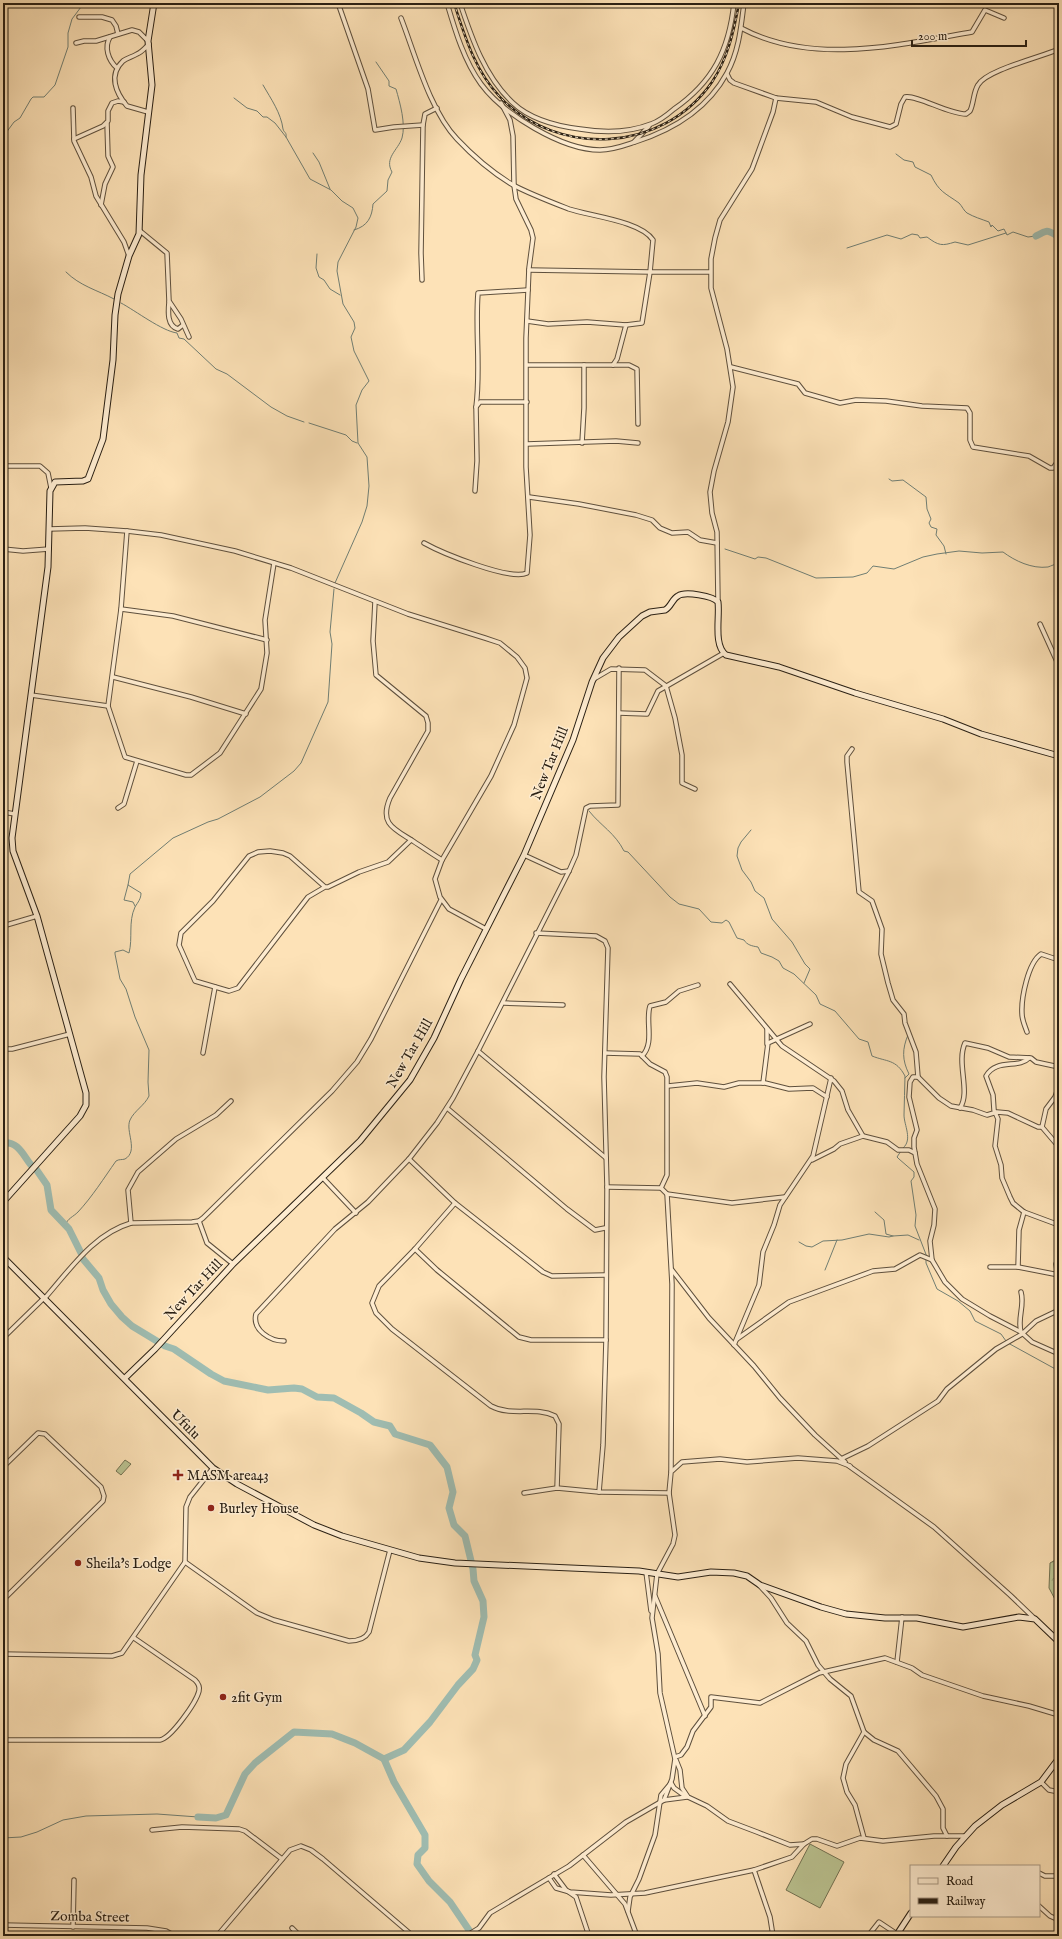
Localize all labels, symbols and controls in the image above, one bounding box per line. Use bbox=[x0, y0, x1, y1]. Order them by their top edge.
scale bar bbox=[912, 22, 1026, 48]
text: 200 m bbox=[918, 29, 947, 44]
street label: New Tar Hill bbox=[527, 724, 573, 803]
street label: New Tar Hill bbox=[383, 1015, 437, 1091]
street label: New Tar Hill bbox=[161, 1255, 227, 1324]
street label: Ufulu bbox=[167, 1406, 204, 1443]
place label: MASM area43 bbox=[187, 1467, 269, 1485]
marker: MASM area43 bbox=[172, 1469, 184, 1481]
place label: Burley House bbox=[219, 1500, 299, 1518]
marker: Burley House bbox=[206, 1503, 216, 1513]
place label: Sheila's Lodge bbox=[86, 1555, 172, 1573]
marker: Sheila's Lodge bbox=[73, 1558, 83, 1568]
place label: 2fit Gym bbox=[231, 1689, 283, 1707]
marker: 2fit Gym bbox=[218, 1692, 228, 1702]
legend bbox=[910, 1865, 1040, 1917]
text: Road bbox=[946, 1874, 974, 1889]
text: Railway bbox=[946, 1894, 985, 1909]
street label: Zomba Street bbox=[50, 1907, 130, 1927]

